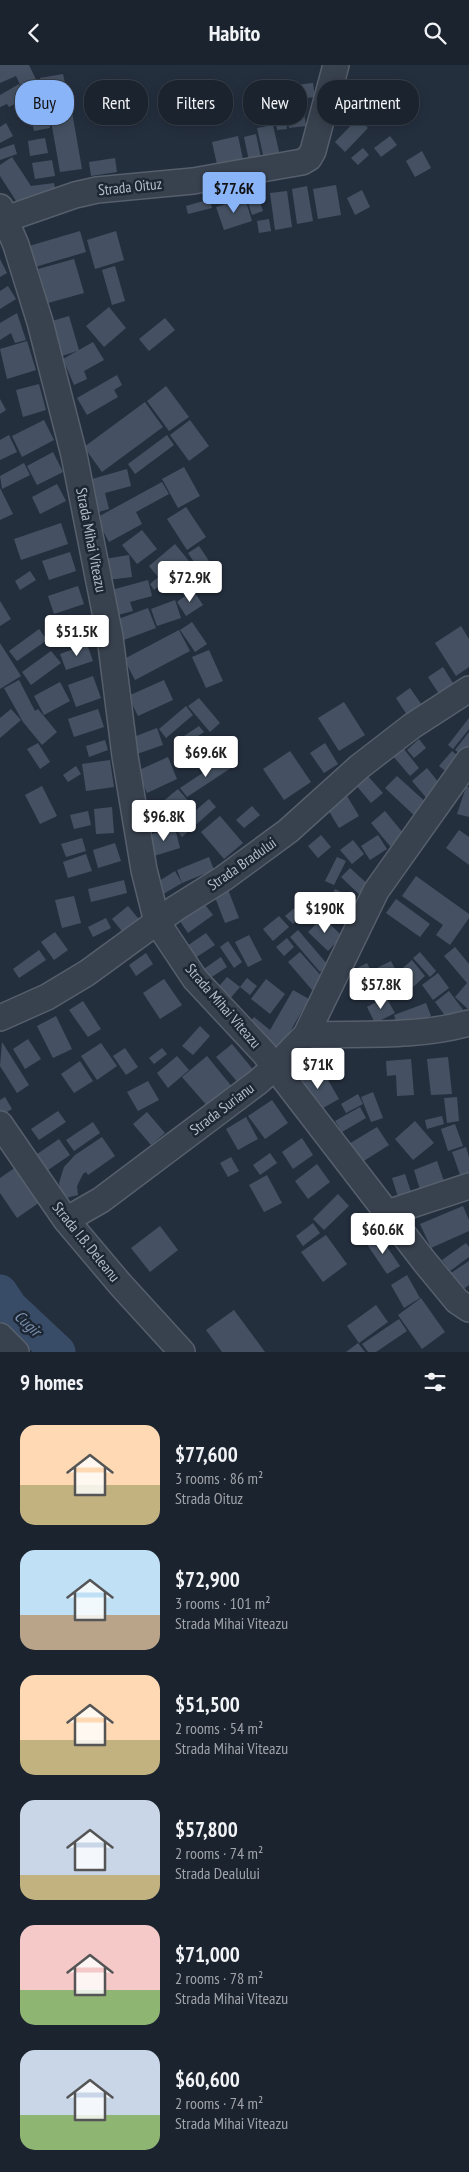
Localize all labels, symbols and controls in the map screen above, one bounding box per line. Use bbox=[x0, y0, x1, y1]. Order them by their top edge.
icon: back bbox=[20, 19, 48, 47]
text: Habito bbox=[209, 19, 260, 47]
icon: search bbox=[421, 19, 449, 47]
chip: Buy bbox=[15, 80, 74, 125]
chip: Rent bbox=[84, 80, 148, 125]
chip: Filters bbox=[158, 80, 233, 125]
chip: New bbox=[243, 80, 307, 125]
chip: Apartment bbox=[317, 80, 419, 125]
pin: $77.6K bbox=[193, 171, 275, 214]
street label: Strada Oituz bbox=[97, 174, 163, 199]
text: $77.6K bbox=[214, 178, 254, 198]
street label: Strada Mihai Viteazu bbox=[72, 486, 111, 594]
pin: $72.9K bbox=[149, 561, 231, 603]
text: $72.9K bbox=[169, 567, 211, 587]
pin: $51.5K bbox=[36, 615, 118, 657]
text: $51.5K bbox=[56, 621, 98, 641]
pin: $69.6K bbox=[165, 735, 247, 778]
text: $69.6K bbox=[185, 742, 227, 762]
pin: $96.8K bbox=[123, 799, 205, 842]
text: $96.8K bbox=[143, 806, 185, 826]
street label: Strada Bradului bbox=[204, 833, 280, 894]
pin: $190K bbox=[290, 891, 360, 934]
text: $190K bbox=[306, 898, 344, 918]
street label: Strada Mihai Viteazu bbox=[181, 959, 265, 1052]
pin: $57.8K bbox=[340, 967, 422, 1010]
text: $57.8K bbox=[361, 974, 401, 994]
pin: $71K bbox=[288, 1047, 348, 1090]
text: $71K bbox=[302, 1054, 334, 1074]
street label: Strada Surianu bbox=[186, 1078, 258, 1139]
street label: Strada I.B. Deleanu bbox=[48, 1198, 124, 1285]
pin: $60.6K bbox=[342, 1213, 424, 1255]
text: $60.6K bbox=[362, 1219, 404, 1239]
water label: Cugir bbox=[11, 1306, 47, 1342]
icon: filters bbox=[421, 1368, 449, 1396]
text: 9 homes bbox=[20, 1369, 83, 1396]
text: $77,600 bbox=[175, 1441, 238, 1468]
icon: home bbox=[60, 1445, 120, 1505]
text: 3 rooms · 86 m² bbox=[175, 1468, 263, 1488]
text: Strada Oituz bbox=[175, 1488, 243, 1508]
text: $72,900 bbox=[175, 1566, 240, 1593]
icon: home bbox=[60, 1570, 120, 1630]
text: 3 rooms · 101 m² bbox=[175, 1593, 271, 1613]
text: Strada Mihai Viteazu bbox=[175, 1613, 288, 1633]
text: $51,500 bbox=[175, 1691, 240, 1718]
icon: home bbox=[60, 1695, 120, 1755]
text: 2 rooms · 54 m² bbox=[175, 1718, 263, 1738]
text: Strada Mihai Viteazu bbox=[175, 1738, 288, 1758]
text: $57,800 bbox=[175, 1816, 238, 1843]
icon: home bbox=[60, 1820, 120, 1880]
text: 2 rooms · 74 m² bbox=[175, 1843, 263, 1863]
text: Strada Dealului bbox=[175, 1863, 260, 1883]
text: $71,000 bbox=[175, 1941, 240, 1968]
icon: home bbox=[60, 1945, 120, 2005]
text: 2 rooms · 78 m² bbox=[175, 1968, 263, 1988]
text: Strada Mihai Viteazu bbox=[175, 1988, 288, 2008]
text: $60,600 bbox=[175, 2066, 240, 2093]
icon: home bbox=[60, 2070, 120, 2130]
text: 2 rooms · 74 m² bbox=[175, 2093, 263, 2113]
text: Strada Mihai Viteazu bbox=[175, 2113, 288, 2133]

